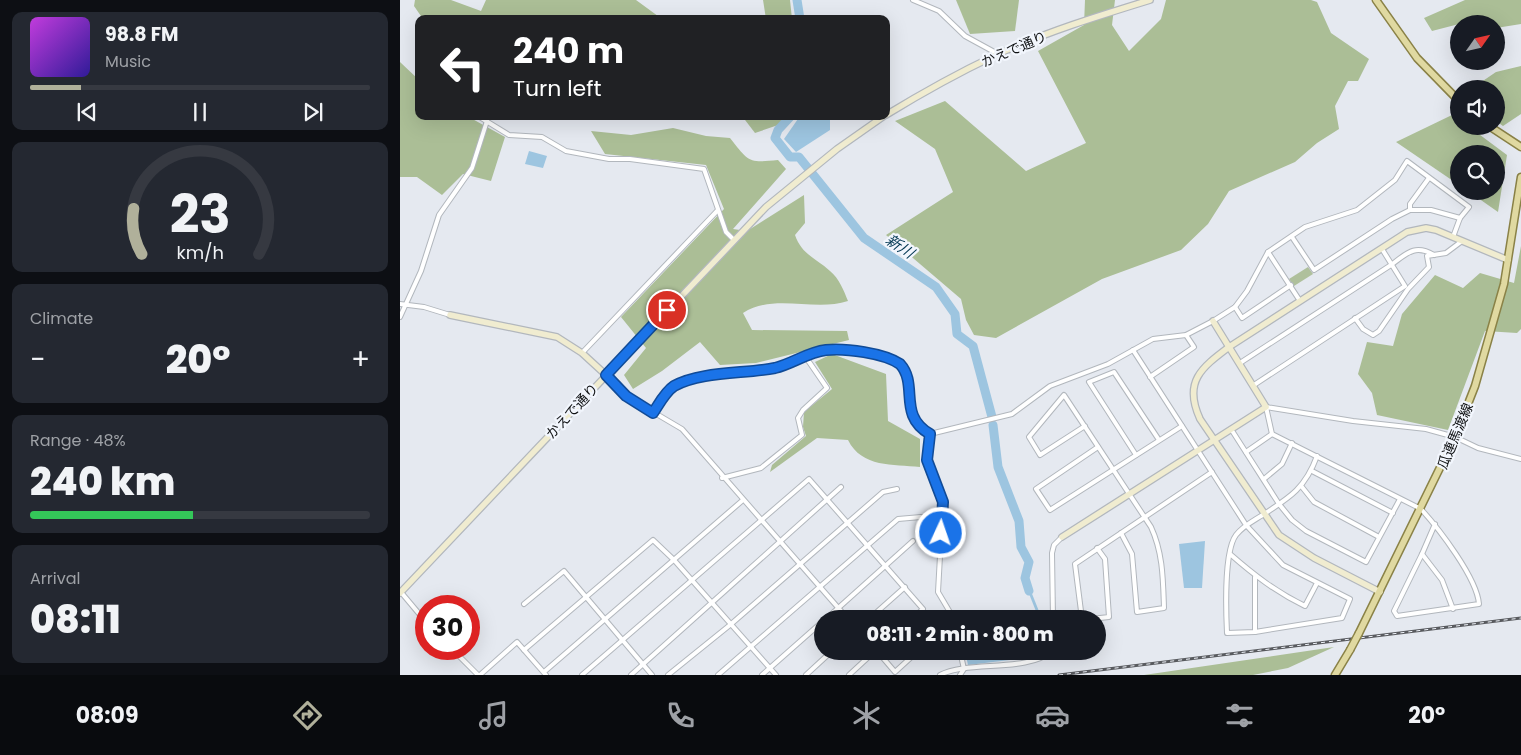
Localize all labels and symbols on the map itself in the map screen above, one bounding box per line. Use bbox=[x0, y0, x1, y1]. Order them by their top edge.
north arrow bbox=[1450, 15, 1505, 70]
street label: かえで通り bbox=[978, 26, 1050, 72]
water label: 新川 bbox=[882, 229, 920, 264]
pin bbox=[646, 289, 688, 331]
street label: かえで通り bbox=[541, 379, 603, 443]
street label: 瓜連馬渡線 bbox=[1432, 400, 1478, 472]
position arrow bbox=[914, 506, 966, 558]
speed limit sign: 30 bbox=[415, 595, 480, 660]

